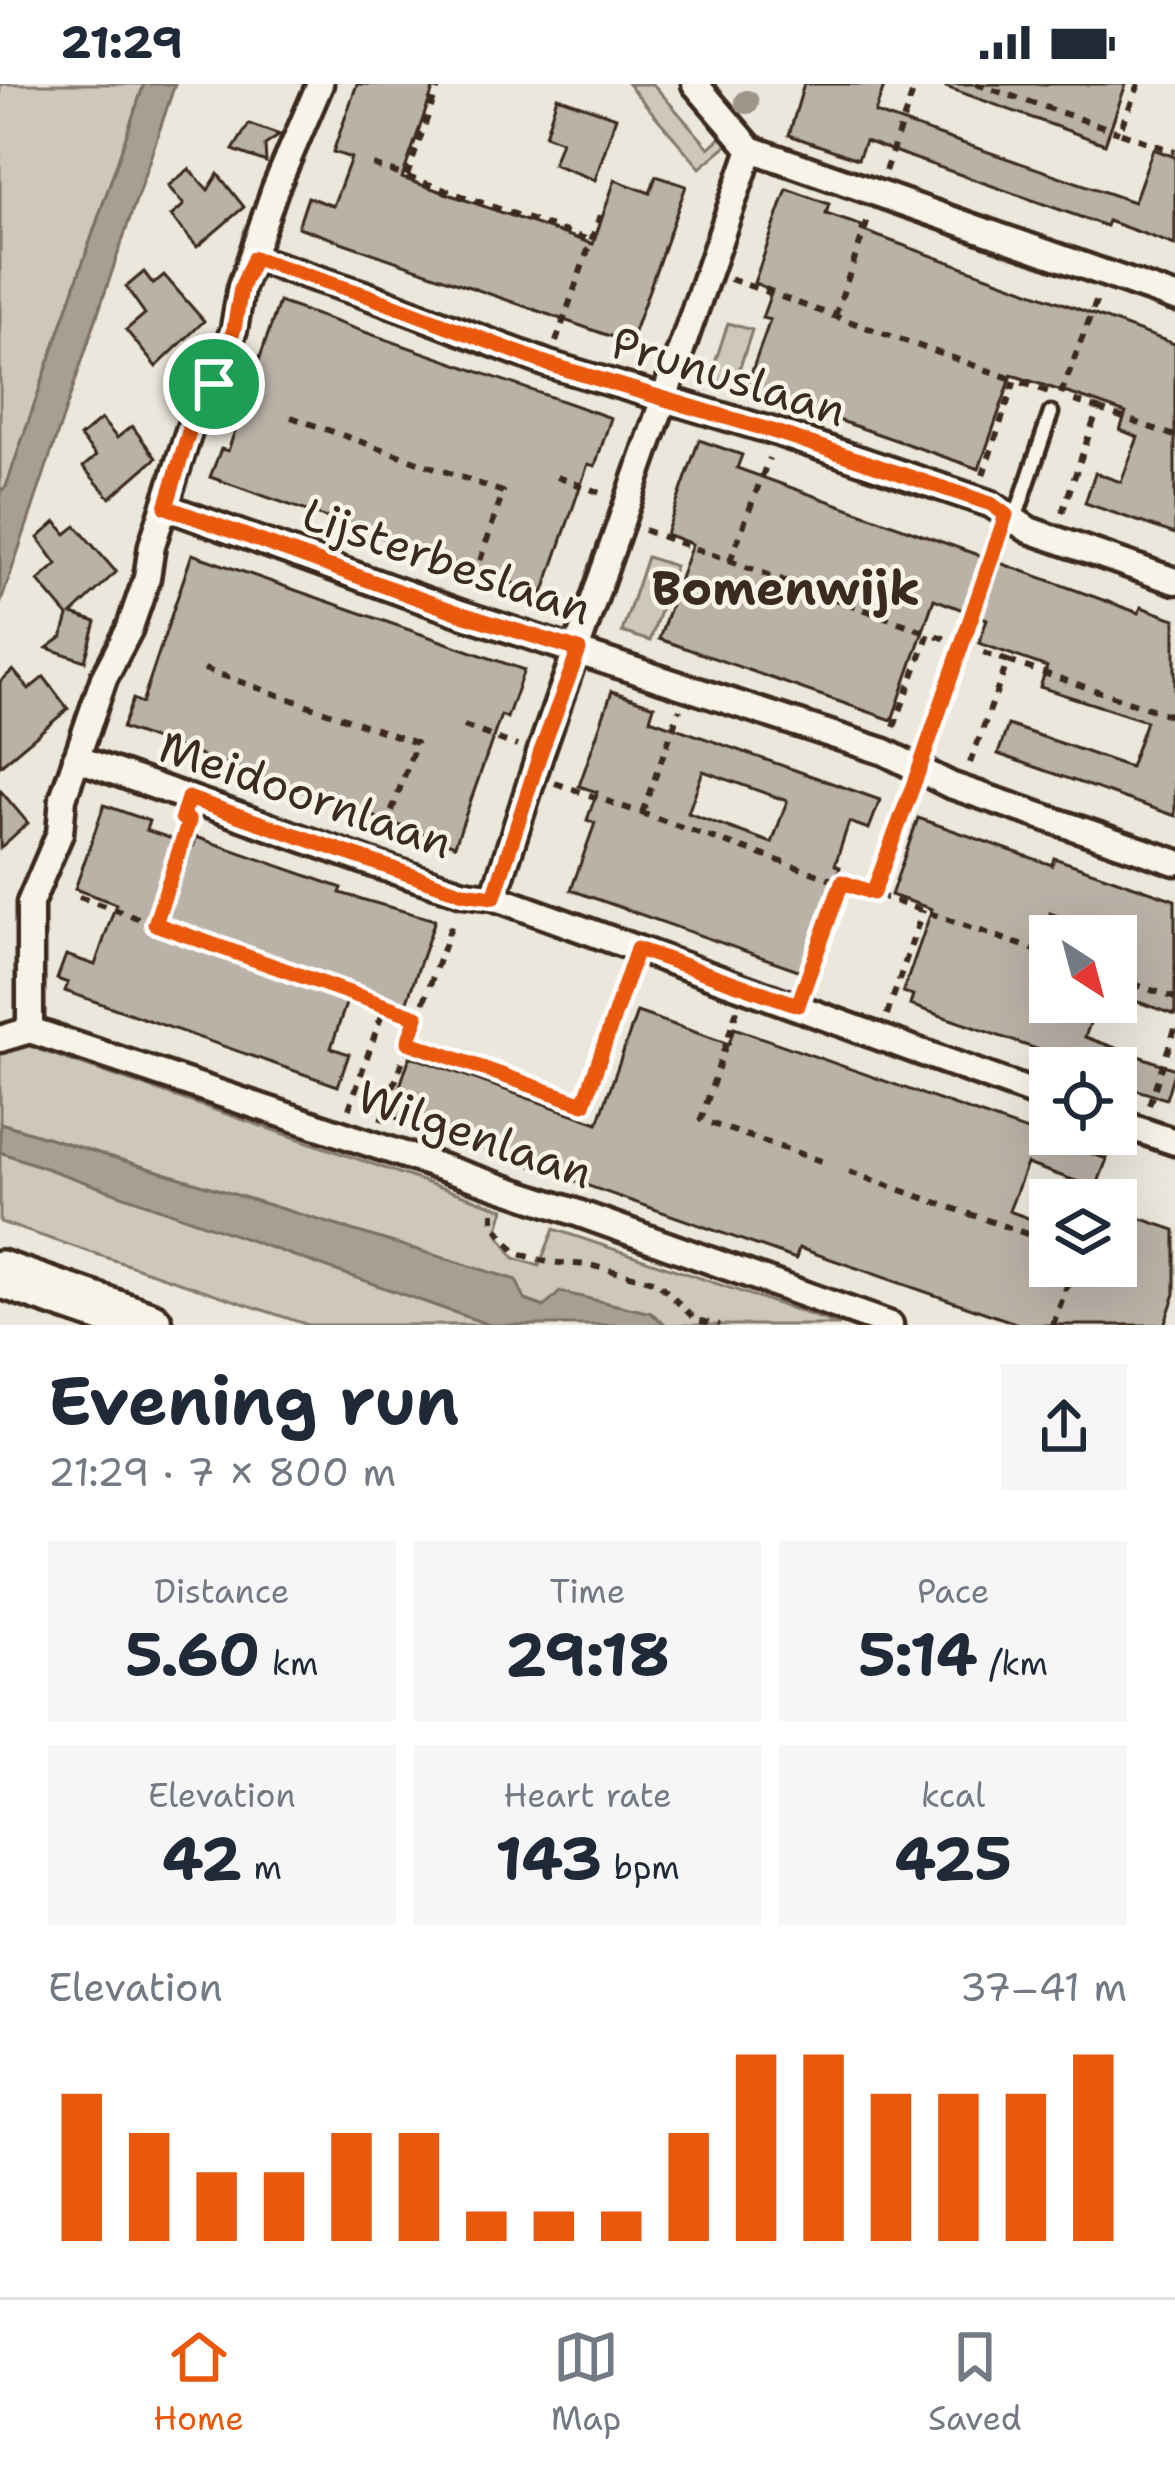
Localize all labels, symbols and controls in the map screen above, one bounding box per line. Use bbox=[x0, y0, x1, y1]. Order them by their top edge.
text: 21:29 bbox=[60, 12, 183, 72]
street label: Prunuslaan bbox=[604, 312, 854, 440]
pin bbox=[163, 333, 265, 435]
icon: arrive bbox=[181, 351, 247, 417]
street label: Lijsterbeslaan bbox=[295, 484, 599, 638]
district label: Bomenwijk bbox=[652, 556, 920, 620]
street label: Meidoornlaan bbox=[152, 716, 460, 872]
north arrow bbox=[1029, 915, 1137, 1023]
map controls bbox=[1029, 915, 1137, 1287]
button: locate bbox=[1029, 1047, 1137, 1155]
street label: Wilgenlaan bbox=[349, 1066, 601, 1202]
button: layers bbox=[1029, 1179, 1137, 1287]
text: Evening run bbox=[48, 1357, 459, 1445]
button: share bbox=[1001, 1364, 1127, 1490]
text: 21:29 · 7 × 800 m bbox=[48, 1446, 396, 1498]
text: Distance bbox=[154, 1569, 289, 1614]
text: Time bbox=[550, 1569, 625, 1614]
text: Pace bbox=[917, 1569, 989, 1614]
text: 5.60 bbox=[125, 1614, 260, 1694]
text: 29:18 bbox=[505, 1614, 670, 1694]
text: 5:14 bbox=[858, 1614, 978, 1694]
text: km bbox=[260, 1641, 318, 1686]
text: /km bbox=[978, 1641, 1048, 1686]
text: Elevation bbox=[148, 1773, 296, 1818]
text: Heart rate bbox=[503, 1773, 672, 1818]
text: kcal bbox=[921, 1773, 985, 1818]
text: 42 bbox=[162, 1818, 242, 1898]
text: 143 bbox=[495, 1818, 602, 1898]
text: 425 bbox=[894, 1818, 1012, 1898]
text: m bbox=[242, 1845, 282, 1890]
text: bpm bbox=[602, 1845, 680, 1890]
text: Elevation bbox=[48, 1961, 223, 2013]
text: 37–41 m bbox=[960, 1961, 1127, 2013]
tab: Home bbox=[153, 2324, 244, 2441]
tab: Map bbox=[551, 2324, 621, 2441]
tab: Saved bbox=[928, 2324, 1022, 2441]

